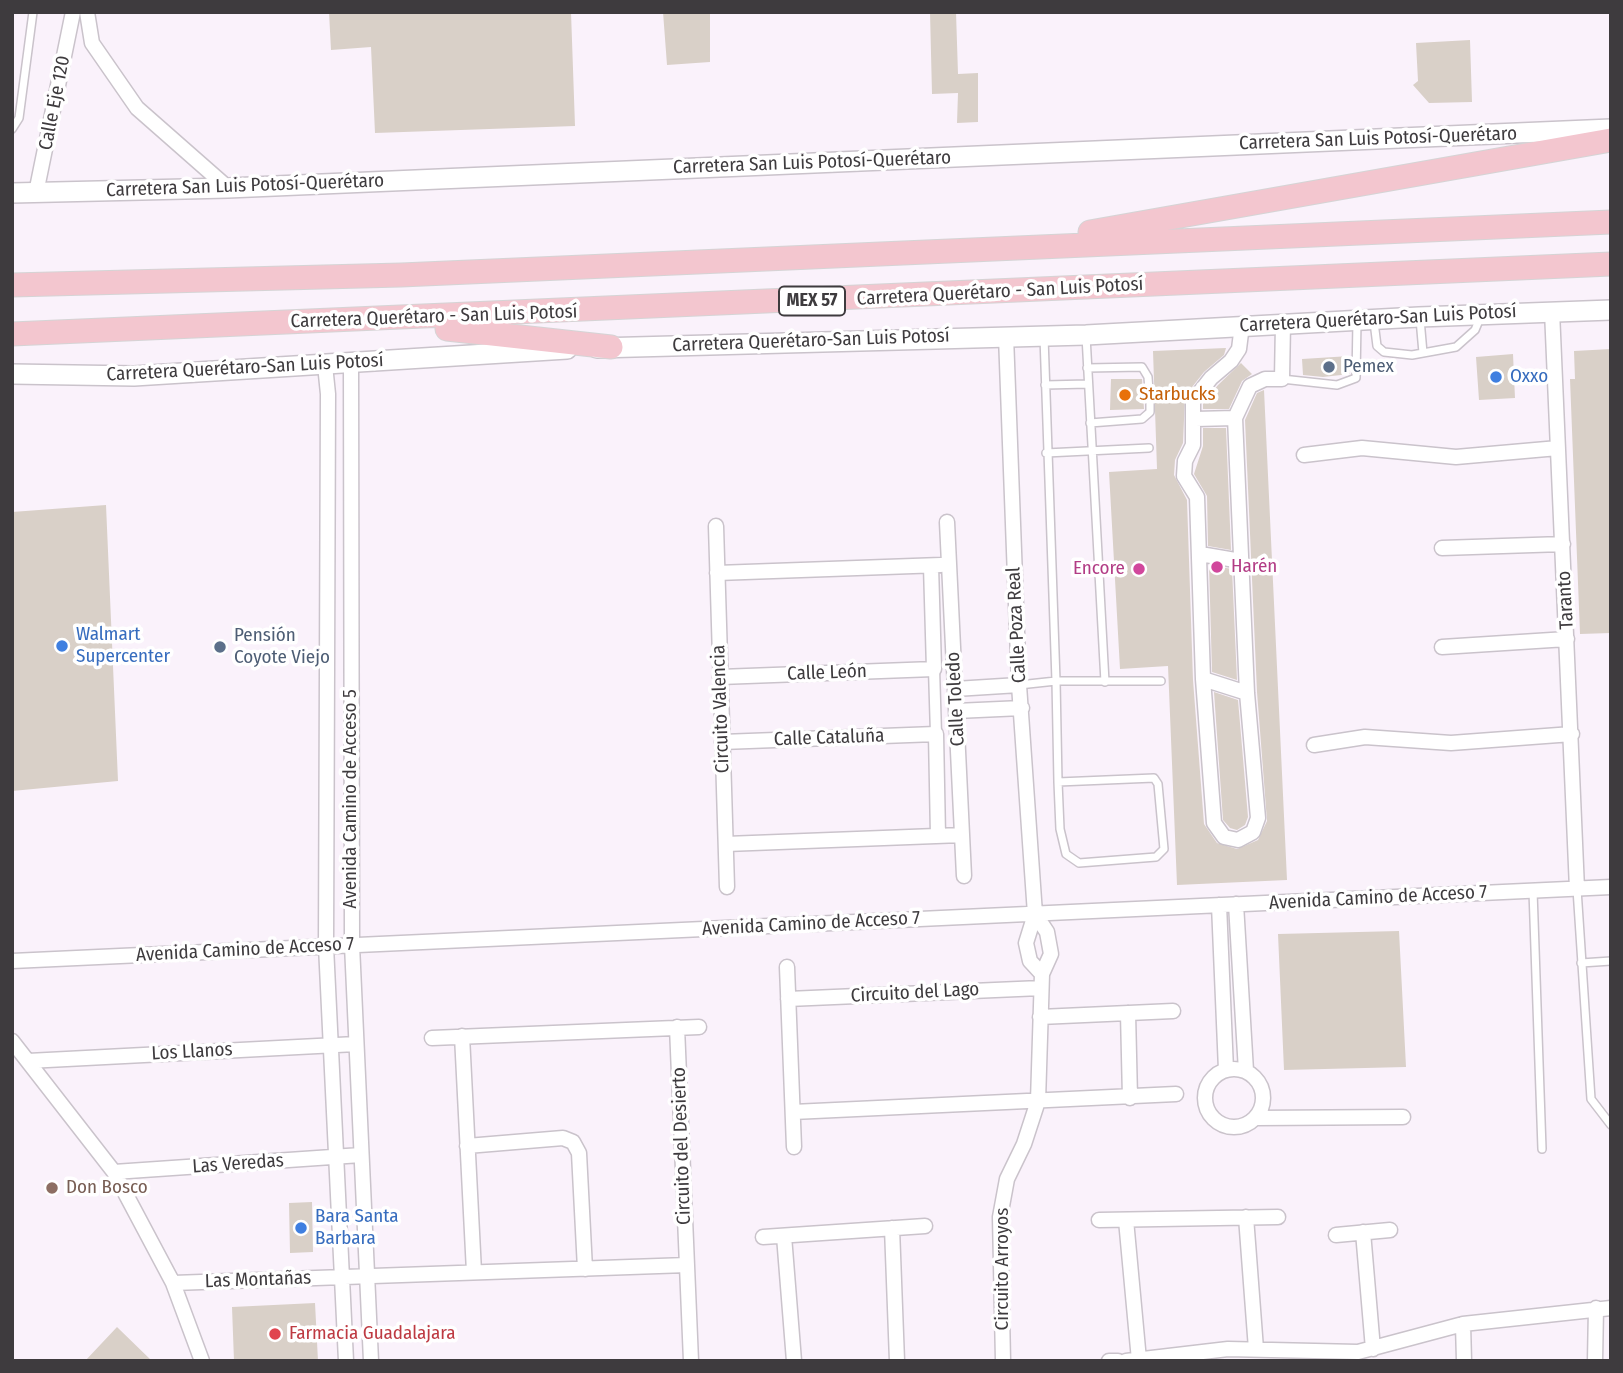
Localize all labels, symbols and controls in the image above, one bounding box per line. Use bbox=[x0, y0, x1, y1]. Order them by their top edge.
street label: Calle Eje 120 bbox=[35, 54, 75, 152]
street label: Carretera San Luis Potosí-Querétaro bbox=[1239, 123, 1517, 155]
street label: Carretera San Luis Potosí-Querétaro bbox=[673, 147, 951, 179]
street label: Carretera San Luis Potosí-Querétaro bbox=[106, 170, 384, 202]
street label: Carretera Querétaro - San Luis Potosí bbox=[856, 273, 1144, 311]
road number: MEX 57 bbox=[779, 286, 845, 316]
street label: Carretera Querétaro-San Luis Potosí bbox=[1239, 300, 1517, 338]
street label: Carretera Querétaro - San Luis Potosí bbox=[290, 301, 578, 333]
street label: Carretera Querétaro-San Luis Potosí bbox=[672, 325, 950, 357]
street label: Carretera Querétaro-San Luis Potosí bbox=[106, 349, 384, 387]
place label: Pemex bbox=[1343, 356, 1394, 378]
marker: Pemex bbox=[1321, 359, 1337, 375]
place label: Oxxo bbox=[1510, 366, 1548, 388]
marker: Oxxo bbox=[1488, 369, 1504, 385]
place label: Starbucks bbox=[1139, 384, 1215, 406]
marker: Starbucks bbox=[1117, 387, 1133, 403]
place label: Harén bbox=[1231, 556, 1277, 578]
place label: Encore bbox=[1073, 558, 1125, 580]
marker: Harén bbox=[1209, 559, 1225, 575]
marker: Encore bbox=[1131, 561, 1147, 577]
street label: Calle Poza Real bbox=[1003, 566, 1031, 684]
street label: Taranto bbox=[1553, 570, 1579, 630]
place label: Walmart Supercenter bbox=[76, 624, 170, 668]
place label: Pensión Coyote Viejo bbox=[234, 625, 330, 669]
marker: Walmart Supercenter bbox=[54, 638, 70, 654]
marker: Pensión Coyote Viejo bbox=[212, 639, 228, 655]
street label: Circuito Valencia bbox=[707, 645, 735, 773]
street label: Calle Toledo bbox=[942, 651, 970, 747]
street label: Calle León bbox=[787, 660, 867, 686]
street label: Avenida Camino de Acceso 5 bbox=[340, 689, 362, 909]
street label: Calle Cataluña bbox=[773, 725, 885, 751]
street label: Avenida Camino de Acceso 7 bbox=[1268, 881, 1488, 915]
street label: Avenida Camino de Acceso 7 bbox=[701, 907, 921, 941]
street label: Avenida Camino de Acceso 7 bbox=[135, 933, 355, 967]
street label: Circuito del Lago bbox=[850, 978, 980, 1008]
street label: Los Llanos bbox=[151, 1038, 233, 1066]
street label: Circuito del Desierto bbox=[668, 1067, 696, 1225]
street label: Las Veredas bbox=[192, 1149, 284, 1179]
place label: Don Bosco bbox=[66, 1177, 148, 1199]
marker: Don Bosco bbox=[44, 1180, 60, 1196]
place label: Bara Santa Barbara bbox=[315, 1206, 399, 1250]
street label: Circuito Arroyos bbox=[992, 1208, 1014, 1330]
marker: Bara Santa Barbara bbox=[293, 1220, 309, 1236]
street label: Las Montañas bbox=[205, 1267, 311, 1293]
place label: Farmacia Guadalajara bbox=[289, 1323, 456, 1345]
marker: Farmacia Guadalajara bbox=[267, 1326, 283, 1342]

